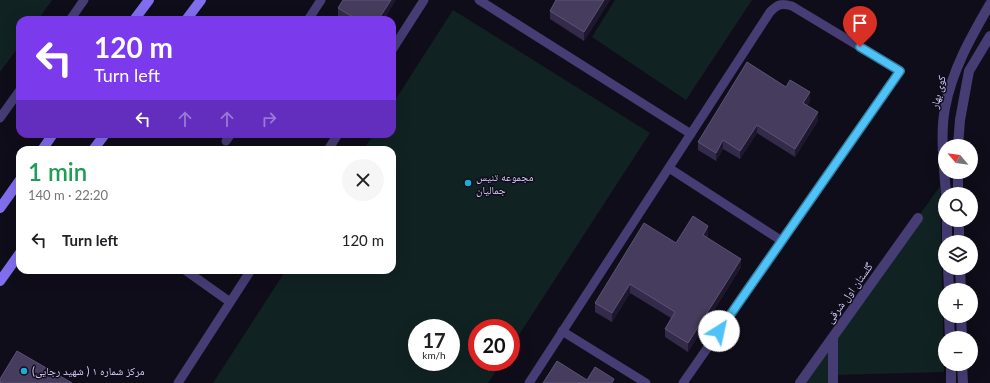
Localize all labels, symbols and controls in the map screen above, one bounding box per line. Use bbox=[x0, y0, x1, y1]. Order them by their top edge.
pin bbox=[843, 6, 877, 47]
icon: arrive bbox=[849, 12, 871, 34]
text: 120 m bbox=[94, 30, 173, 64]
icon: left bbox=[28, 32, 80, 84]
text: Turn left bbox=[94, 64, 160, 86]
street label: کوی بهار bbox=[927, 74, 949, 111]
icon: left bbox=[132, 108, 154, 130]
icon: ahead bbox=[174, 108, 196, 130]
icon: ahead bbox=[216, 108, 238, 130]
icon: right bbox=[258, 108, 280, 130]
north arrow bbox=[938, 139, 978, 179]
map controls bbox=[938, 139, 978, 371]
text: 1 min bbox=[28, 157, 87, 186]
button: close bbox=[342, 159, 384, 201]
place label: مجموعه تنیس جمالیان bbox=[476, 170, 534, 197]
marker: مجموعه تنیس جمالیان bbox=[463, 178, 473, 188]
text: 140 m · 22:20 bbox=[28, 187, 108, 203]
button: search bbox=[938, 187, 978, 227]
icon: left bbox=[28, 229, 50, 251]
text: Turn left bbox=[62, 231, 118, 249]
text: 120 m bbox=[342, 231, 384, 249]
button: layers bbox=[938, 235, 978, 275]
street label: گلستان اول شرقی bbox=[822, 260, 876, 326]
button: + bbox=[938, 283, 978, 323]
position arrow bbox=[698, 310, 740, 352]
speed limit sign: 20 bbox=[468, 319, 520, 371]
text: 17 bbox=[422, 328, 446, 352]
button: − bbox=[938, 331, 978, 371]
text: km/h bbox=[422, 349, 446, 361]
place label: مرکز شماره ۱ ( شهید رجایی) bbox=[32, 364, 145, 378]
marker: مرکز شماره ۱ ( شهید رجایی) bbox=[19, 366, 29, 376]

